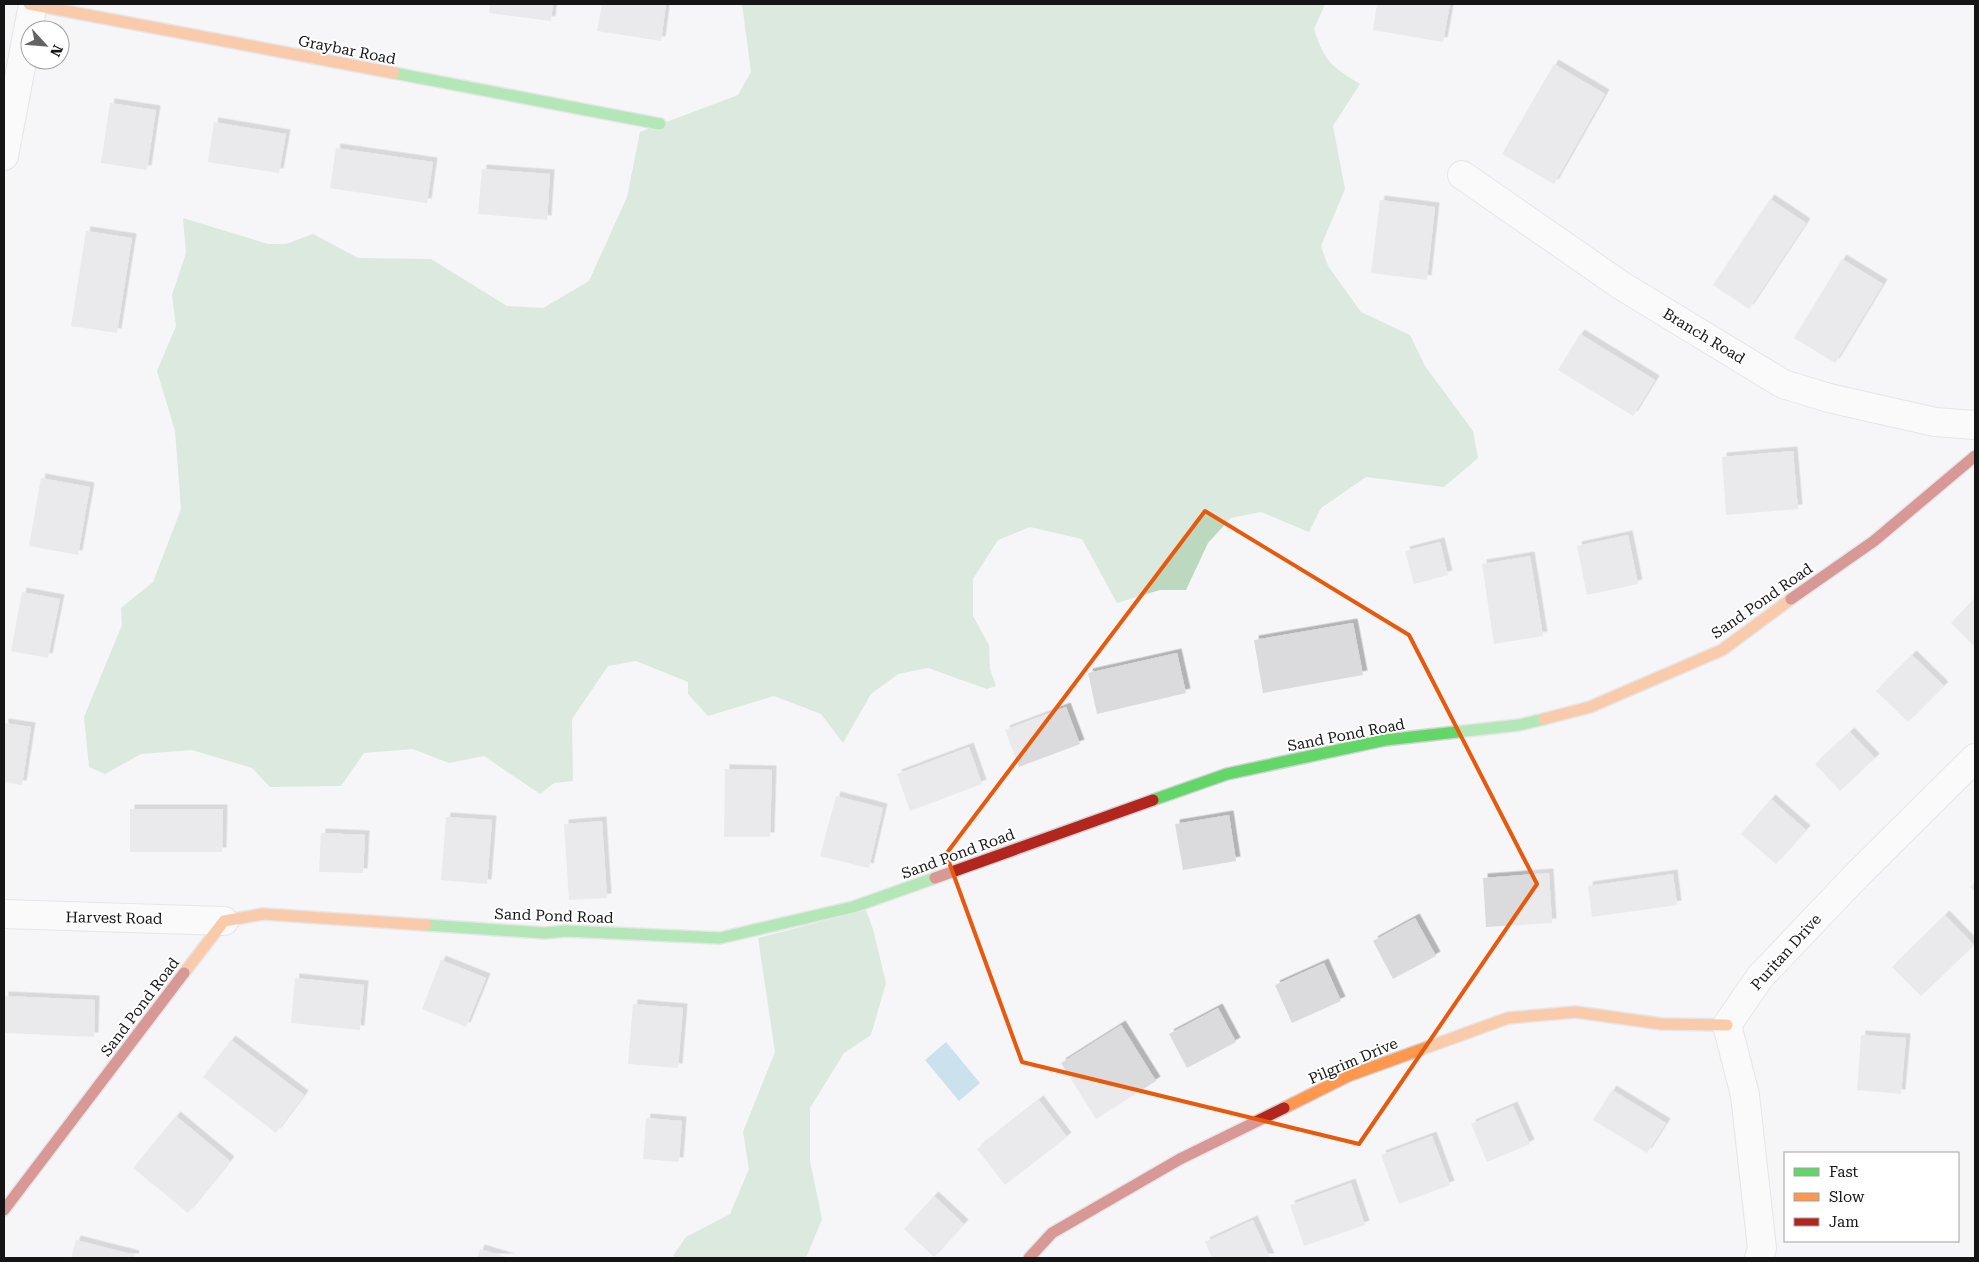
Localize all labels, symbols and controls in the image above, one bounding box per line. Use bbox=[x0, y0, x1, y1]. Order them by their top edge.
north arrow bbox=[20, 20, 70, 70]
street label: Graybar Road bbox=[297, 32, 398, 68]
text: N bbox=[47, 42, 66, 59]
street label: Branch Road bbox=[1660, 304, 1749, 368]
street label: Sand Pond Road bbox=[1708, 559, 1816, 643]
street label: Sand Pond Road bbox=[1286, 715, 1407, 755]
street label: Sand Pond Road bbox=[899, 825, 1017, 883]
street label: Sand Pond Road bbox=[494, 905, 614, 927]
street label: Harvest Road bbox=[65, 908, 163, 928]
street label: Puritan Drive bbox=[1747, 910, 1825, 994]
street label: Sand Pond Road bbox=[97, 954, 183, 1060]
street label: Pilgrim Drive bbox=[1306, 1034, 1400, 1088]
legend bbox=[1784, 1152, 1959, 1242]
text: Fast bbox=[1829, 1163, 1859, 1181]
text: Slow bbox=[1829, 1188, 1865, 1206]
text: Jam bbox=[1829, 1213, 1859, 1231]

